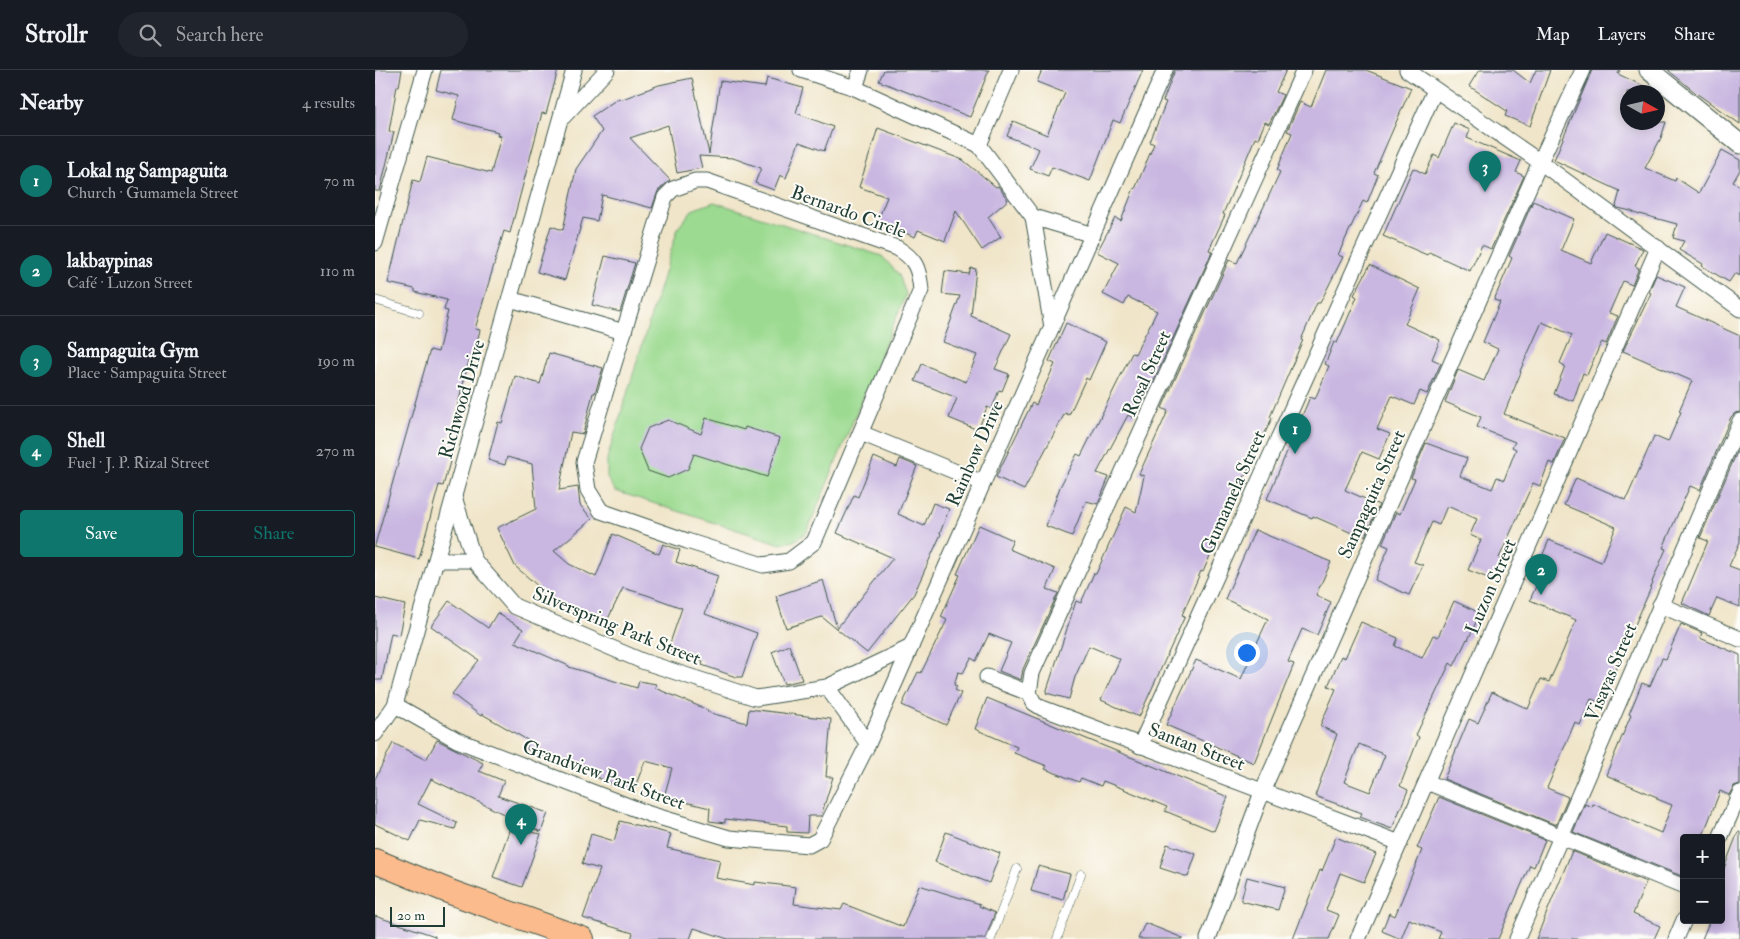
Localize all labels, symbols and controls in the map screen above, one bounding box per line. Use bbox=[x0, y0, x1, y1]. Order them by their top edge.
search box bbox=[118, 12, 468, 57]
text: Strollr bbox=[25, 19, 88, 50]
icon: search bbox=[136, 21, 164, 49]
text: Search here bbox=[176, 23, 264, 47]
text: Map bbox=[1536, 23, 1570, 46]
text: Layers bbox=[1598, 23, 1646, 46]
text: Share bbox=[1674, 23, 1715, 46]
north arrow bbox=[1620, 85, 1665, 130]
text: Nearby bbox=[20, 89, 83, 116]
text: 4 results bbox=[302, 93, 355, 113]
pin: 3 bbox=[1469, 151, 1501, 192]
text: Lokal ng Sampaguita bbox=[67, 159, 227, 183]
text: 1 bbox=[33, 171, 39, 191]
text: 70 m bbox=[324, 171, 355, 191]
street label: Bernardo Circle bbox=[788, 180, 910, 244]
text: Church · Gumamela Street bbox=[67, 183, 238, 203]
text: lakbaypinas bbox=[67, 249, 153, 273]
text: 2 bbox=[32, 261, 40, 281]
text: 110 m bbox=[320, 261, 355, 281]
text: Café · Luzon Street bbox=[67, 273, 192, 293]
street label: Rosal Street bbox=[1117, 327, 1176, 420]
street label: Richwood Drive bbox=[434, 337, 490, 462]
text: Sampaguita Gym bbox=[67, 339, 199, 363]
text: 3 bbox=[33, 351, 39, 371]
text: 190 m bbox=[317, 351, 355, 371]
text: Place · Sampaguita Street bbox=[67, 363, 227, 383]
street label: Rainbow Drive bbox=[941, 397, 1009, 510]
pin: 1 bbox=[1279, 413, 1311, 454]
street label: Sampaguita Street bbox=[1333, 426, 1412, 563]
street label: Gumamela Street bbox=[1195, 427, 1271, 558]
text: Shell bbox=[67, 429, 105, 453]
text: 4 bbox=[32, 441, 40, 461]
text: 270 m bbox=[316, 441, 355, 461]
text: Fuel · J. P. Rizal Street bbox=[67, 453, 209, 473]
button: Save bbox=[20, 510, 183, 557]
button: Share bbox=[193, 510, 355, 557]
street label: Luzon Street bbox=[1460, 535, 1522, 638]
pin: 2 bbox=[1525, 554, 1557, 595]
street label: Silverspring Park Street bbox=[529, 581, 704, 672]
street label: Visayas Street bbox=[1579, 619, 1642, 725]
your location bbox=[1234, 640, 1260, 666]
street label: Santan Street bbox=[1145, 718, 1248, 776]
street label: Grandview Park Street bbox=[519, 734, 688, 815]
pin: 4 bbox=[505, 804, 537, 845]
map controls bbox=[1680, 834, 1725, 924]
button: + bbox=[1680, 834, 1725, 879]
button: − bbox=[1680, 879, 1725, 924]
scale bar bbox=[390, 904, 445, 927]
text: 20 m bbox=[397, 907, 425, 924]

